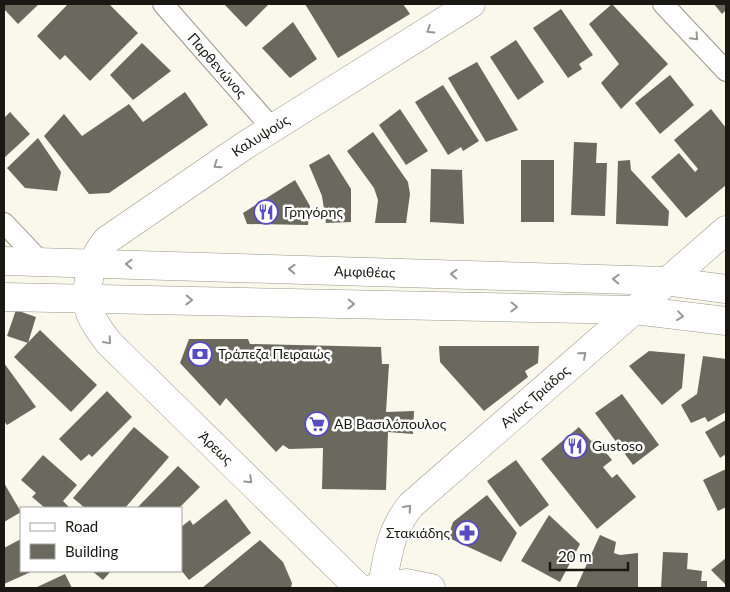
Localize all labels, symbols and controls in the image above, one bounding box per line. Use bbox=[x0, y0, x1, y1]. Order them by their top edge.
one-way arrow bbox=[426, 23, 435, 33]
street label: Παρθενώνος bbox=[185, 29, 251, 102]
one-way arrow bbox=[689, 32, 698, 41]
street label: Καλυψούς bbox=[228, 111, 293, 160]
one-way arrow bbox=[213, 159, 223, 168]
restaurant icon: Γρηγόρης bbox=[253, 199, 279, 225]
place label: Γρηγόρης bbox=[284, 203, 343, 220]
one-way arrow bbox=[125, 259, 133, 270]
street label: Αμφιθέας bbox=[334, 262, 396, 281]
one-way arrow bbox=[287, 264, 295, 274]
one-way arrow bbox=[450, 269, 458, 279]
one-way arrow bbox=[612, 274, 620, 284]
one-way arrow bbox=[185, 295, 193, 306]
one-way arrow bbox=[348, 299, 355, 309]
one-way arrow bbox=[510, 302, 518, 312]
one-way arrow bbox=[677, 310, 685, 321]
one-way arrow bbox=[103, 335, 112, 344]
bank icon: Τράπεζα Πειραιώς bbox=[187, 341, 213, 367]
place label: Τράπεζα Πειραιώς bbox=[218, 345, 331, 362]
one-way arrow bbox=[577, 352, 586, 361]
street label: Αγίας Τριάδος bbox=[497, 361, 573, 431]
supermarket icon: ΑΒ Βασιλόπουλος bbox=[304, 411, 330, 437]
place label: ΑΒ Βασιλόπουλος bbox=[334, 415, 447, 432]
street label: Άρεως bbox=[196, 427, 237, 468]
restaurant icon: Gustoso bbox=[562, 433, 588, 459]
place label: Gustoso bbox=[592, 437, 643, 454]
one-way arrow bbox=[243, 474, 252, 483]
one-way arrow bbox=[403, 505, 412, 514]
legend bbox=[20, 507, 182, 572]
text: Road bbox=[65, 517, 98, 535]
pharmacy icon: Στακιάδης bbox=[454, 520, 480, 546]
place label: Στακιάδης bbox=[386, 524, 450, 541]
scale bar bbox=[550, 540, 628, 572]
text: Building bbox=[65, 542, 118, 560]
text: 20 m bbox=[558, 547, 592, 565]

